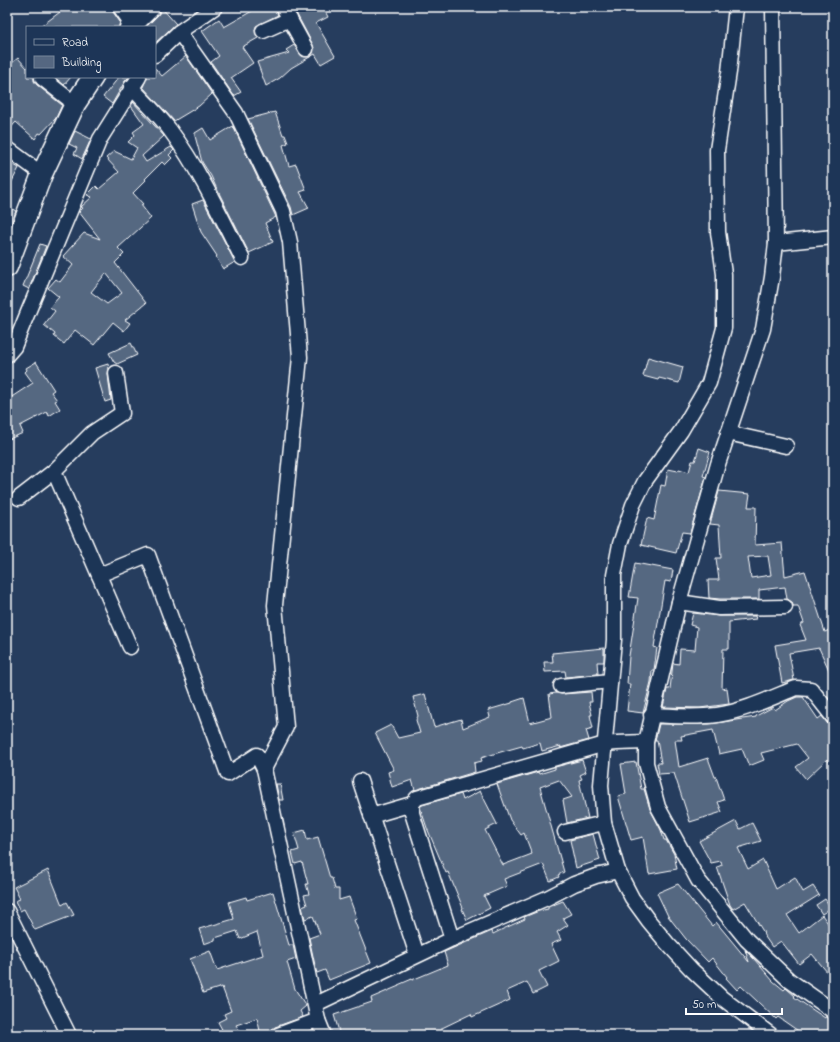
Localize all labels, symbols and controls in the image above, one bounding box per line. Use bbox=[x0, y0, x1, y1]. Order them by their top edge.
legend bbox=[26, 26, 156, 78]
text: Road bbox=[62, 34, 88, 52]
text: Building bbox=[61, 54, 101, 73]
scale bar bbox=[686, 990, 782, 1016]
text: 50 m bbox=[692, 996, 716, 1014]

